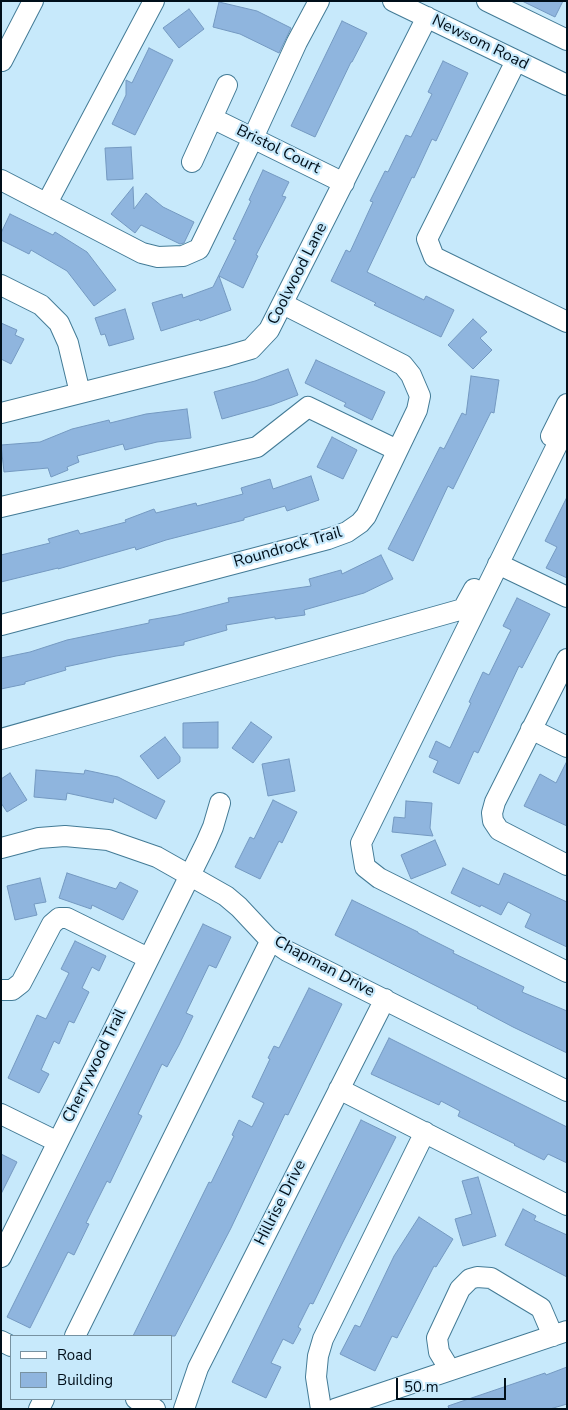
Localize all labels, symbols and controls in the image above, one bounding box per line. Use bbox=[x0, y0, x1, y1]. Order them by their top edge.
street label: Newsom Road bbox=[429, 11, 531, 75]
street label: Bristol Court bbox=[233, 121, 323, 179]
street label: Coolwood Lane bbox=[264, 220, 332, 328]
street label: Roundrock Trail bbox=[232, 523, 344, 573]
street label: Chapman Drive bbox=[270, 932, 378, 1002]
street label: Cherrywood Trail bbox=[59, 1006, 131, 1126]
street label: Hillrise Drive bbox=[251, 1157, 311, 1249]
legend bbox=[10, 1335, 172, 1400]
text: Road bbox=[57, 1345, 92, 1365]
scale bar bbox=[398, 1368, 508, 1400]
text: Building bbox=[57, 1370, 113, 1390]
text: 50 m bbox=[404, 1377, 439, 1397]

